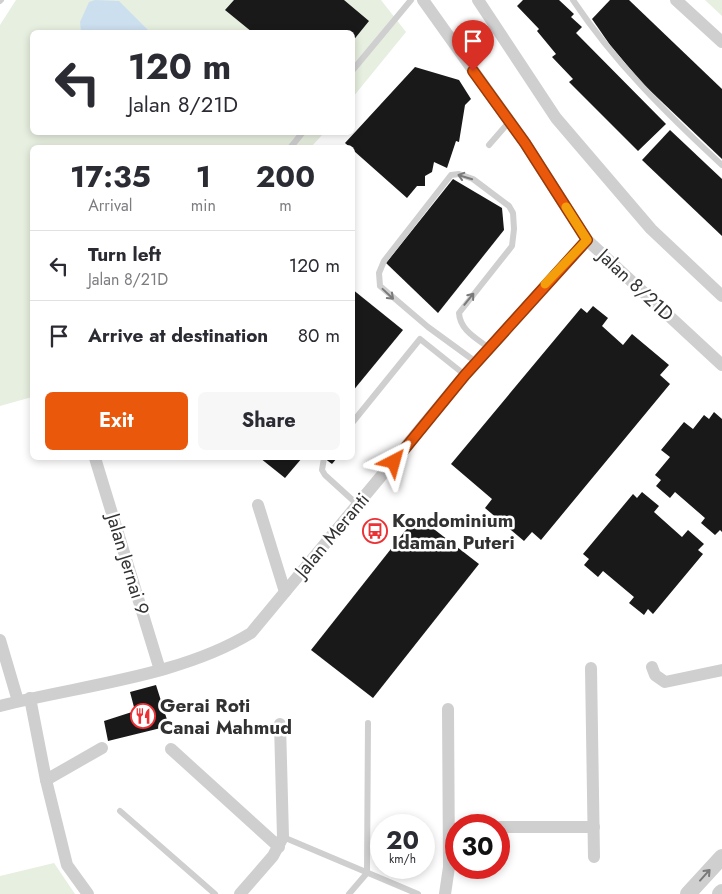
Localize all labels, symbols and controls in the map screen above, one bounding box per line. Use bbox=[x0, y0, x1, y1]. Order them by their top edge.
pin bbox=[452, 20, 494, 71]
icon: arrive bbox=[459, 27, 487, 55]
text: 120 m bbox=[128, 42, 231, 92]
icon: left bbox=[45, 50, 110, 115]
text: Jalan 8/21D bbox=[128, 88, 238, 120]
text: 17:35 bbox=[70, 155, 151, 198]
text: 1 bbox=[196, 155, 211, 198]
text: 200 bbox=[256, 155, 315, 198]
one-way arrow bbox=[458, 171, 474, 181]
text: Arrival bbox=[88, 194, 132, 217]
text: min bbox=[191, 194, 216, 217]
text: m bbox=[279, 194, 292, 217]
text: Turn left bbox=[88, 241, 161, 268]
street label: Jalan 8/21D bbox=[590, 241, 680, 327]
icon: left bbox=[45, 252, 73, 280]
text: 120 m bbox=[289, 252, 340, 279]
text: Jalan 8/21D bbox=[88, 268, 168, 291]
one-way arrow bbox=[382, 288, 395, 300]
one-way arrow bbox=[463, 293, 474, 306]
icon: arrive bbox=[45, 322, 73, 350]
text: Arrive at destination bbox=[88, 322, 268, 349]
text: 80 m bbox=[298, 322, 340, 349]
button: Exit bbox=[45, 392, 188, 450]
button: Share bbox=[198, 392, 340, 450]
position arrow bbox=[367, 435, 419, 487]
street label: Jalan Meranti bbox=[287, 487, 376, 586]
street label: Jalan Jernai 9 bbox=[99, 507, 156, 618]
place label: Kondominium Idaman Puteri bbox=[392, 507, 515, 556]
bus stop icon: Kondominium Idaman Puteri bbox=[362, 518, 388, 544]
place label: Gerai Roti Canai Mahmud bbox=[160, 692, 292, 741]
restaurant icon: Gerai Roti Canai Mahmud bbox=[130, 703, 156, 729]
speed limit sign: 30 bbox=[445, 814, 510, 879]
text: 20 bbox=[386, 822, 419, 858]
text: km/h bbox=[389, 850, 416, 868]
one-way arrow bbox=[699, 869, 711, 882]

